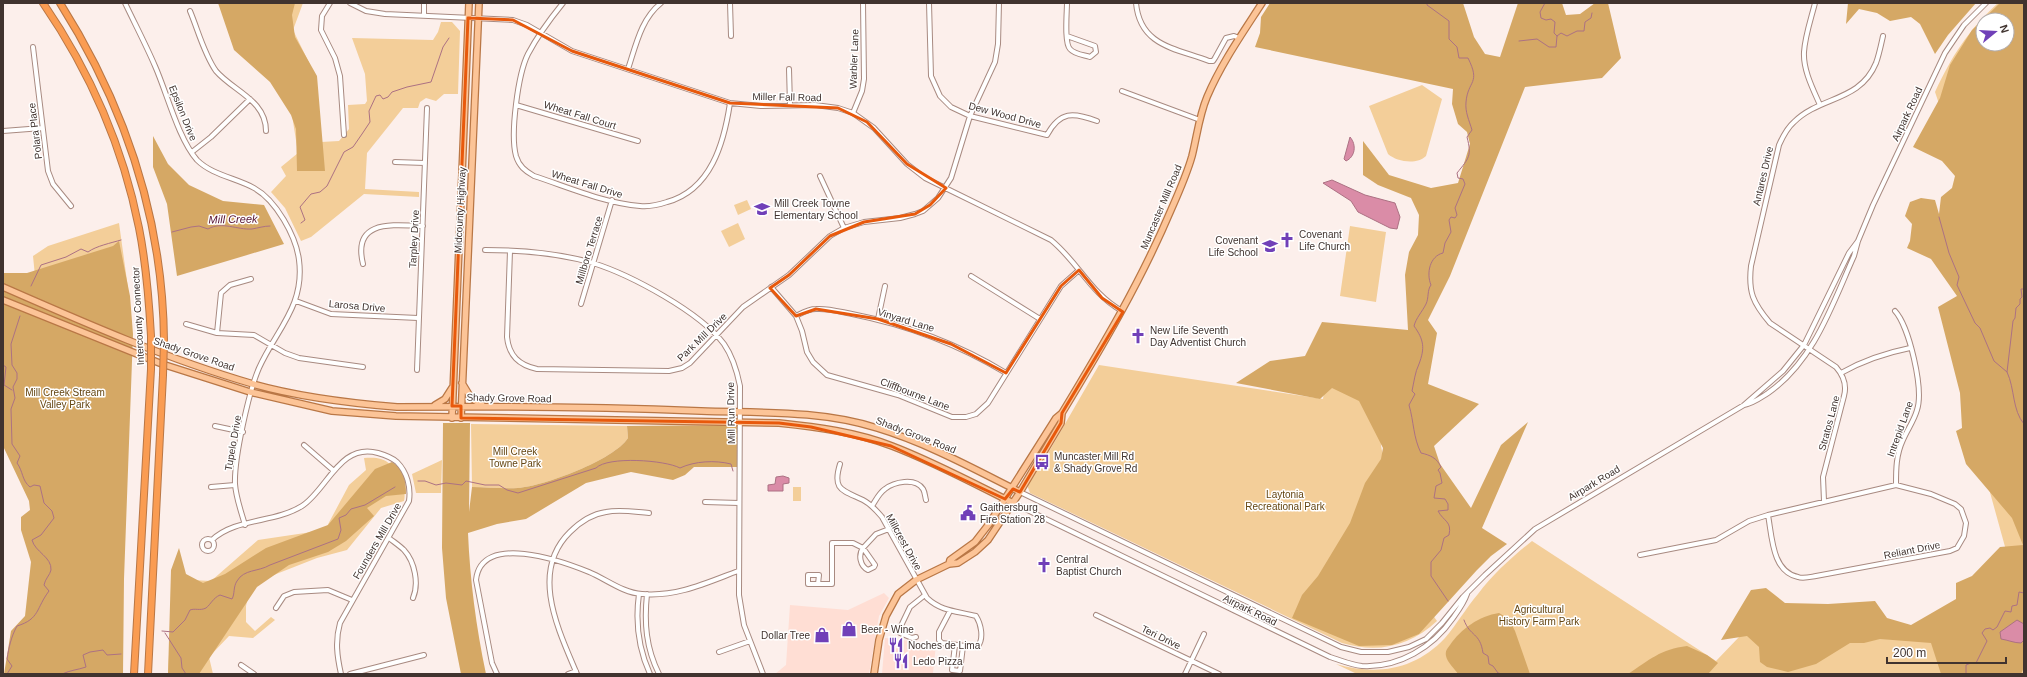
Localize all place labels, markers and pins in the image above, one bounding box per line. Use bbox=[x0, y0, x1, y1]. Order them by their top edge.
place label: Mill Creek Towne Elementary School bbox=[774, 198, 858, 221]
school or university icon: Mill Creek Towne Elementary School bbox=[753, 200, 771, 218]
place label: Covenant Life Church bbox=[1299, 229, 1350, 252]
church icon: Covenant Life Church bbox=[1278, 231, 1296, 249]
place label: Covenant Life School bbox=[1209, 235, 1258, 258]
school or university icon: Covenant Life School bbox=[1261, 237, 1279, 255]
place label: New Life Seventh Day Adventist Church bbox=[1150, 325, 1246, 348]
church icon: New Life Seventh Day Adventist Church bbox=[1129, 327, 1147, 345]
place label: Muncaster Mill Rd & Shady Grove Rd bbox=[1054, 451, 1137, 474]
bus stop icon: Muncaster Mill Rd & Shady Grove Rd bbox=[1033, 453, 1051, 471]
place label: Gaithersburg Fire Station 28 bbox=[980, 502, 1045, 525]
public building icon: Gaithersburg Fire Station 28 bbox=[959, 504, 977, 522]
place label: Central Baptist Church bbox=[1056, 554, 1122, 577]
church icon: Central Baptist Church bbox=[1035, 556, 1053, 574]
shop icon: Beer - Wine bbox=[840, 620, 858, 638]
place label: Beer - Wine bbox=[861, 624, 914, 635]
shop icon: Dollar Tree bbox=[813, 626, 831, 644]
place label: Dollar Tree bbox=[761, 630, 810, 641]
restaurant icon: Noches de Lima bbox=[887, 636, 905, 654]
place label: Noches de Lima bbox=[908, 640, 981, 651]
restaurant icon: Ledo Pizza bbox=[892, 652, 910, 670]
place label: Ledo Pizza bbox=[913, 656, 963, 667]

